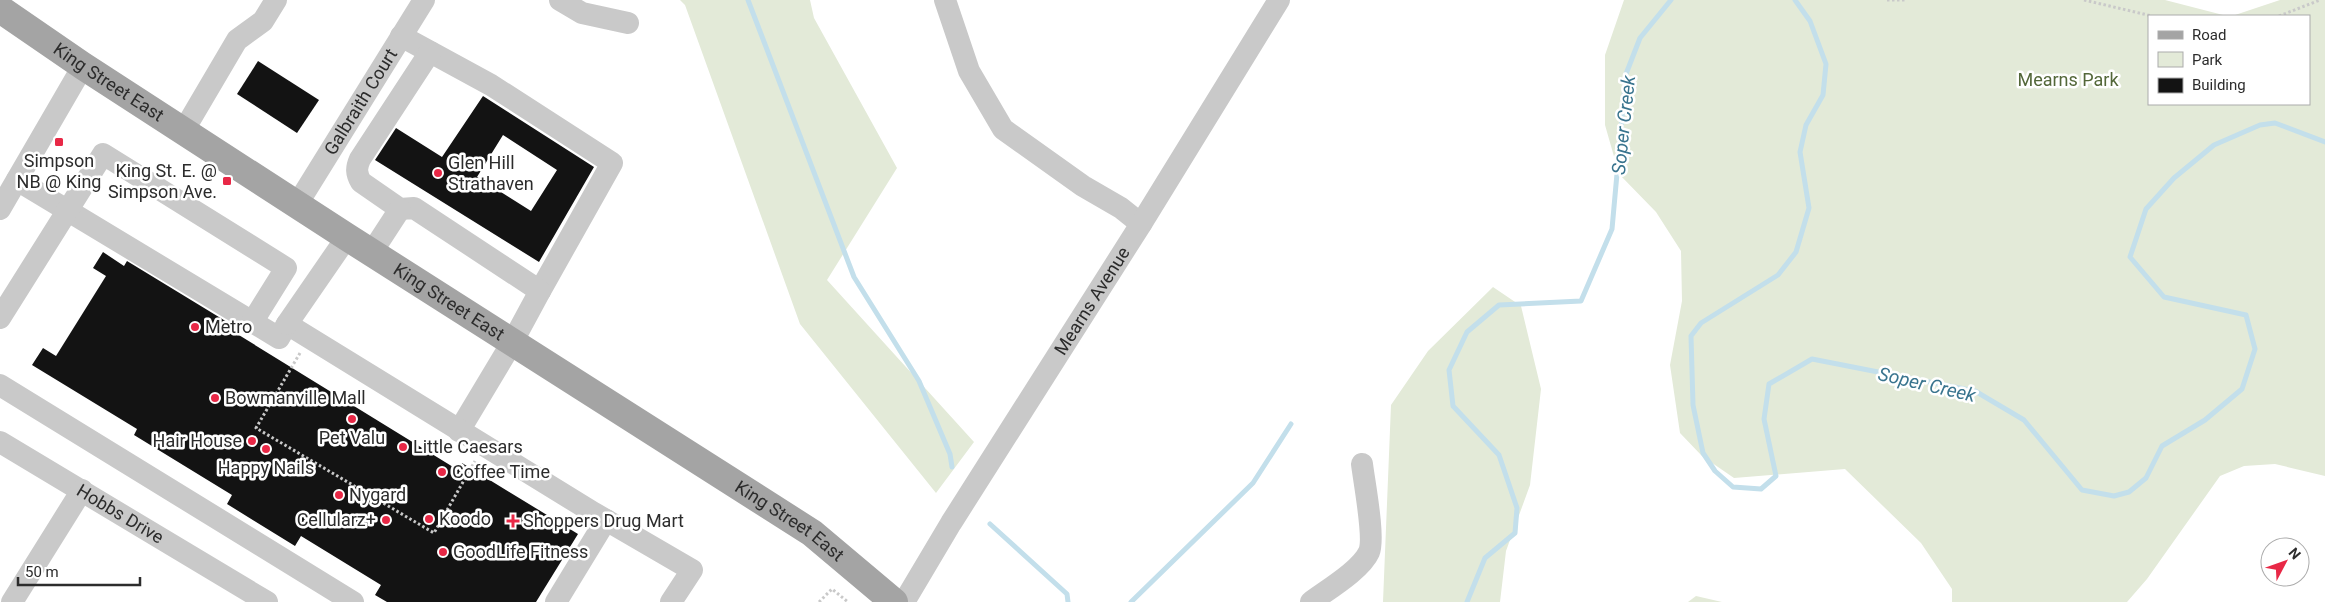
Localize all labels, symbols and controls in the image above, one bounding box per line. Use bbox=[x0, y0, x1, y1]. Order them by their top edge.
legend bbox=[2148, 15, 2310, 105]
text: Road bbox=[2192, 26, 2226, 44]
street label: King Street East bbox=[50, 38, 168, 126]
street label: Galbraith Court bbox=[319, 45, 401, 159]
text: Park bbox=[2192, 51, 2223, 69]
park label: Mearns Park bbox=[2017, 69, 2119, 90]
water label: Soper Creek bbox=[1607, 74, 1640, 176]
text: Building bbox=[2192, 76, 2246, 94]
marker: Simpson NB @ King bbox=[53, 136, 65, 148]
place label: Simpson NB @ King bbox=[17, 150, 101, 192]
place label: Glen Hill Strathaven bbox=[448, 152, 534, 194]
place label: King St. E. @ Simpson Ave. bbox=[108, 160, 217, 202]
marker: Glen Hill Strathaven bbox=[432, 167, 444, 179]
marker: King St. E. @ Simpson Ave. bbox=[221, 175, 233, 187]
street label: Mearns Avenue bbox=[1050, 243, 1134, 359]
street label: King Street East bbox=[390, 258, 509, 345]
place label: Metro bbox=[205, 316, 252, 337]
marker: Metro bbox=[189, 321, 201, 333]
water label: Soper Creek bbox=[1876, 362, 1979, 407]
place label: Bowmanville Mall bbox=[225, 387, 366, 408]
marker: Bowmanville Mall bbox=[209, 392, 221, 404]
marker: Pet Valu bbox=[346, 413, 358, 425]
place label: Pet Valu bbox=[319, 427, 385, 448]
place label: Hair House bbox=[153, 430, 242, 451]
marker: Hair House bbox=[246, 435, 258, 447]
place label: Little Caesars bbox=[413, 436, 523, 457]
marker: Little Caesars bbox=[397, 441, 409, 453]
marker: Happy Nails bbox=[260, 443, 272, 455]
place label: Happy Nails bbox=[218, 457, 314, 478]
place label: Coffee Time bbox=[452, 461, 550, 482]
marker: Coffee Time bbox=[436, 466, 448, 478]
street label: King Street East bbox=[731, 476, 848, 565]
street label: Hobbs Drive bbox=[73, 479, 168, 548]
place label: Nygard bbox=[349, 484, 406, 505]
marker: Nygard bbox=[333, 489, 345, 501]
place label: Koodo bbox=[439, 508, 491, 529]
place label: Cellularz+ bbox=[297, 509, 376, 530]
place label: Shoppers Drug Mart bbox=[523, 510, 684, 531]
marker: Koodo bbox=[423, 513, 435, 525]
marker: Cellularz+ bbox=[380, 514, 392, 526]
marker: Shoppers Drug Mart bbox=[507, 515, 519, 527]
north arrow bbox=[2260, 537, 2310, 587]
place label: GoodLife Fitness bbox=[453, 541, 588, 562]
text: N bbox=[2286, 544, 2304, 562]
marker: GoodLife Fitness bbox=[437, 546, 449, 558]
scale bar bbox=[18, 554, 140, 586]
text: 50 m bbox=[25, 563, 59, 581]

